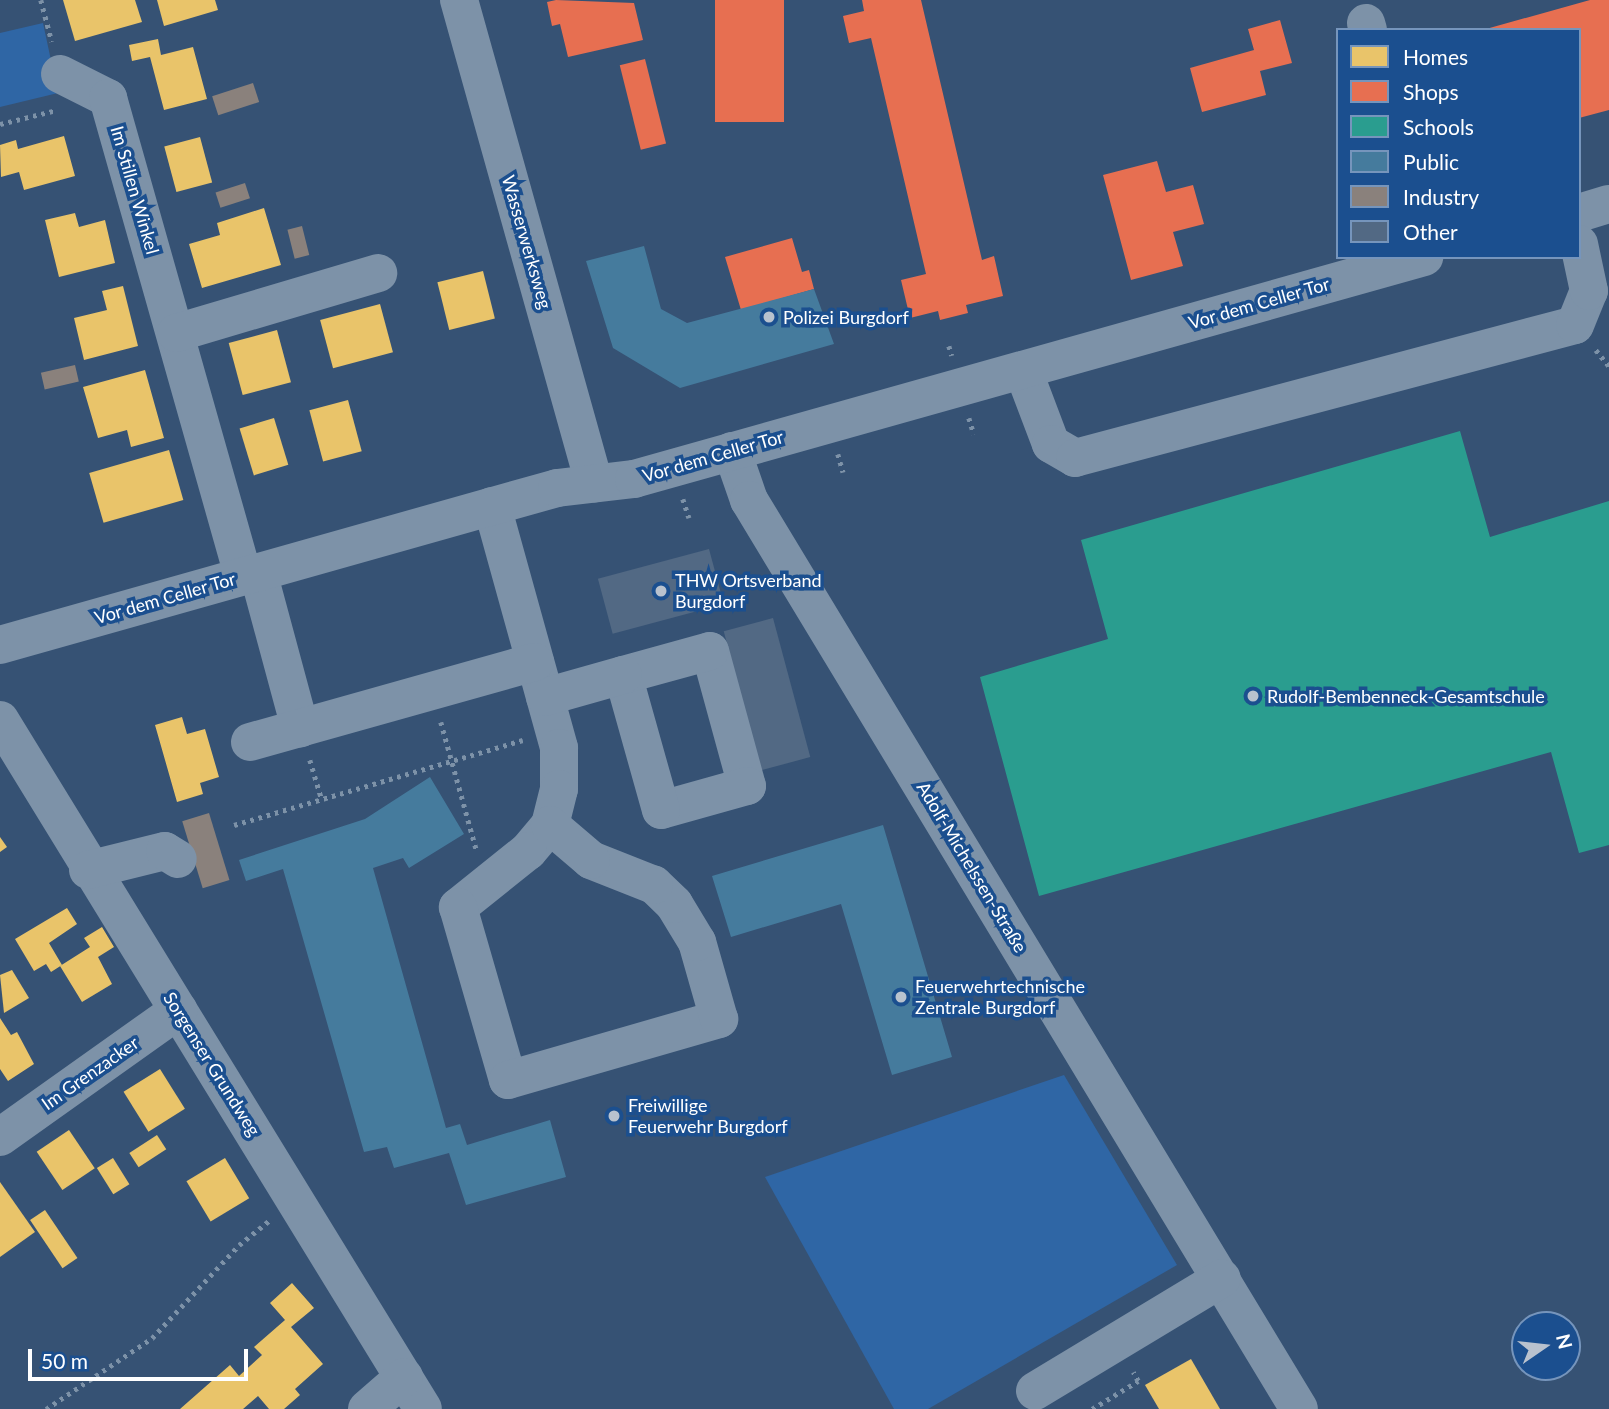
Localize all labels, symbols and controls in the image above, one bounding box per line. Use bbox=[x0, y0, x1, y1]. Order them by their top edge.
legend bbox=[1336, 28, 1581, 259]
text: Homes bbox=[1403, 44, 1468, 69]
text: Shops bbox=[1403, 79, 1459, 104]
text: Schools bbox=[1403, 114, 1474, 139]
street label: Im Stillen Winkel bbox=[106, 123, 164, 257]
text: Public bbox=[1403, 149, 1459, 174]
street label: Wasserwerksweg bbox=[498, 173, 556, 311]
text: Industry bbox=[1403, 184, 1479, 209]
text: Other bbox=[1403, 219, 1458, 244]
street label: Vor dem Celler Tor bbox=[1185, 272, 1333, 334]
place label: Polizei Burgdorf bbox=[783, 306, 909, 328]
marker: Polizei Burgdorf bbox=[761, 309, 777, 325]
street label: Vor dem Celler Tor bbox=[639, 425, 787, 487]
street label: Vor dem Celler Tor bbox=[91, 567, 239, 629]
place label: THW Ortsverband Burgdorf bbox=[675, 570, 822, 612]
marker: THW Ortsverband Burgdorf bbox=[653, 583, 669, 599]
place label: Rudolf-Bembenneck-Gesamtschule bbox=[1267, 685, 1545, 707]
marker: Rudolf-Bembenneck-Gesamtschule bbox=[1245, 688, 1261, 704]
street label: Adolf-Michelssen-Straße bbox=[912, 778, 1032, 956]
place label: Feuerwehrtechnische Zentrale Burgdorf bbox=[915, 976, 1085, 1018]
street label: Sorgenser Grundweg bbox=[159, 988, 265, 1140]
marker: Feuerwehrtechnische Zentrale Burgdorf bbox=[893, 989, 909, 1005]
street label: Im Grenzacker bbox=[37, 1032, 143, 1114]
place label: Freiwillige Feuerwehr Burgdorf bbox=[628, 1095, 788, 1138]
marker: Freiwillige Feuerwehr Burgdorf bbox=[606, 1108, 622, 1124]
north arrow bbox=[1511, 1311, 1581, 1381]
text: N bbox=[1552, 1331, 1578, 1351]
scale bar bbox=[32, 1336, 252, 1380]
text: 50 m bbox=[41, 1348, 88, 1373]

